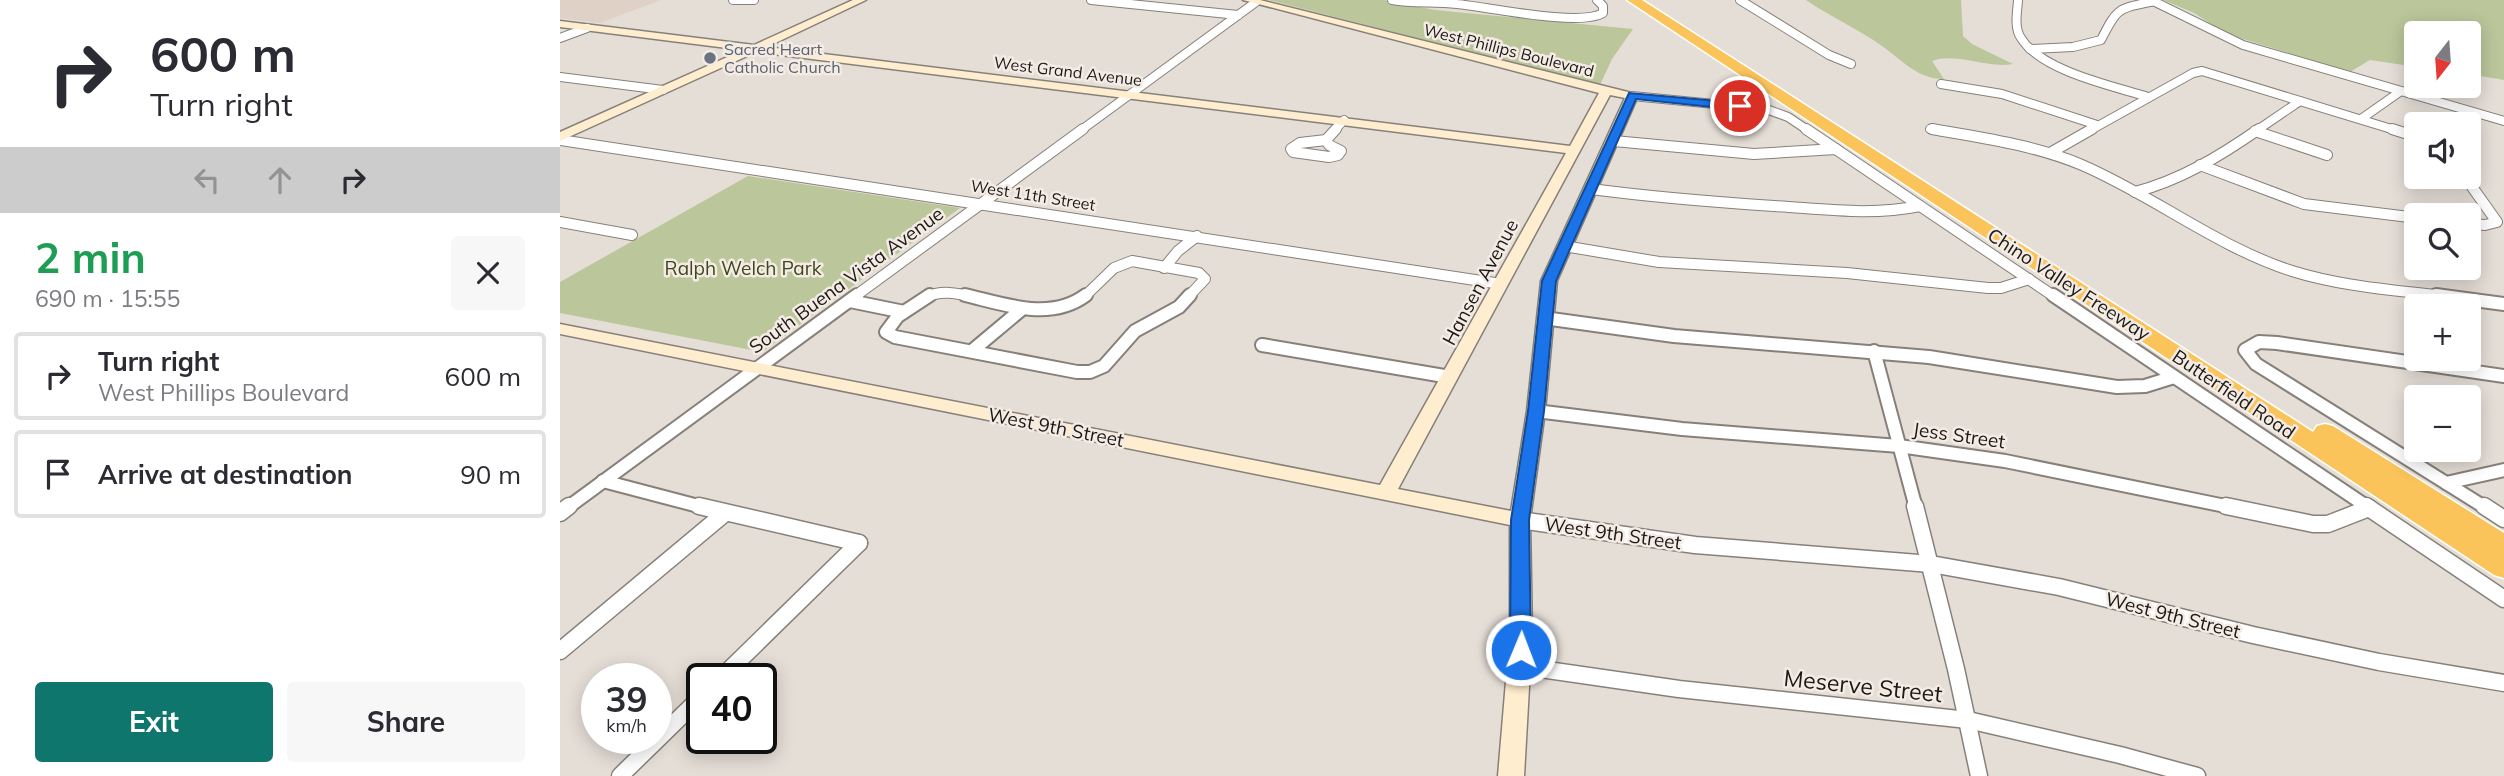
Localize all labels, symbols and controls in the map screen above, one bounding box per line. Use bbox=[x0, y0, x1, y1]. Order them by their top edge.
street label: West Phillips Boulevard bbox=[1422, 19, 1596, 81]
north arrow bbox=[2404, 21, 2482, 98]
map controls bbox=[2404, 21, 2481, 462]
text: 600 m bbox=[150, 23, 296, 84]
icon: right bbox=[35, 28, 126, 119]
place label: Sacred Heart Catholic Church bbox=[724, 39, 841, 77]
marker: Sacred Heart Catholic Church bbox=[702, 50, 718, 66]
street label: West Grand Avenue bbox=[993, 52, 1143, 90]
pin bbox=[1710, 76, 1770, 136]
text: Turn right bbox=[150, 84, 293, 124]
icon: arrive bbox=[1721, 87, 1759, 125]
button: sound bbox=[2404, 112, 2481, 189]
icon: left bbox=[188, 161, 226, 199]
icon: ahead bbox=[261, 161, 299, 199]
icon: right bbox=[334, 161, 372, 199]
street label: West 11th Street bbox=[969, 175, 1097, 215]
street label: South Buena Vista Avenue bbox=[744, 201, 948, 359]
button: search bbox=[2404, 203, 2481, 280]
street label: Hansen Avenue bbox=[1437, 215, 1523, 349]
street label: Chino Valley Freeway bbox=[1983, 222, 2155, 346]
text: 2 min bbox=[35, 231, 146, 284]
button: close bbox=[451, 236, 525, 310]
park label: Ralph Welch Park bbox=[665, 256, 822, 280]
text: 690 m · 15:55 bbox=[35, 284, 180, 313]
button: + bbox=[2404, 294, 2481, 371]
street label: Butterfield Road bbox=[2168, 344, 2300, 444]
text: Turn right bbox=[98, 345, 219, 378]
icon: right bbox=[39, 357, 77, 395]
text: 600 m bbox=[445, 360, 521, 393]
text: West Phillips Boulevard bbox=[98, 378, 349, 407]
button: − bbox=[2404, 385, 2481, 462]
street label: West 9th Street bbox=[986, 402, 1126, 452]
street label: Jess Street bbox=[1911, 417, 2007, 453]
icon: arrive bbox=[39, 455, 77, 493]
text: Arrive at destination bbox=[98, 458, 353, 491]
text: 90 m bbox=[460, 458, 521, 491]
street label: West 9th Street bbox=[1543, 512, 1683, 555]
street label: West 9th Street bbox=[2103, 587, 2243, 643]
position arrow bbox=[1484, 613, 1558, 687]
speed limit sign: 40 bbox=[686, 663, 777, 754]
street label: Meserve Street bbox=[1782, 663, 1944, 708]
text: 39 bbox=[605, 677, 648, 721]
button: Exit bbox=[35, 682, 273, 762]
button: Share bbox=[287, 682, 525, 762]
text: km/h bbox=[606, 714, 647, 737]

